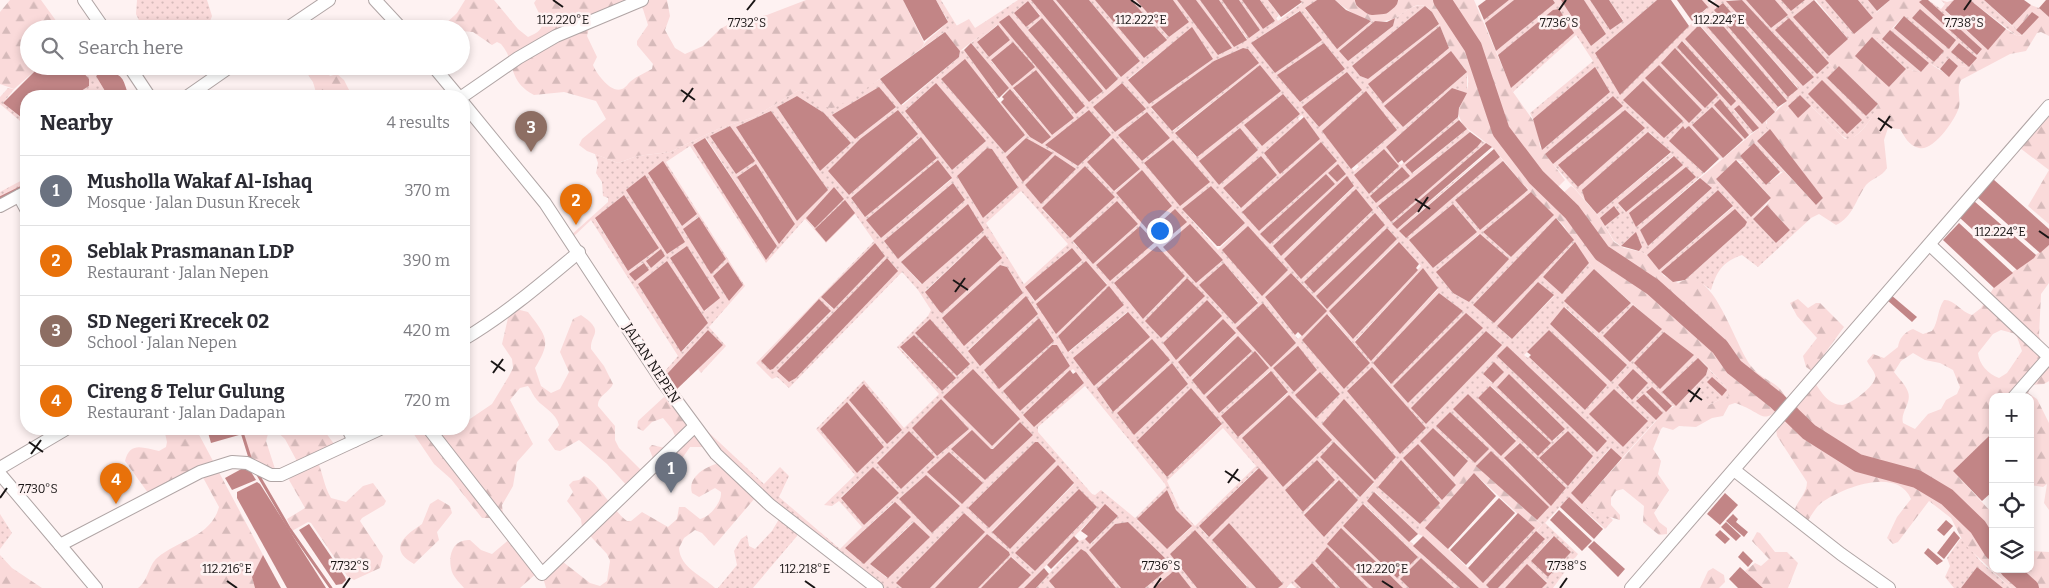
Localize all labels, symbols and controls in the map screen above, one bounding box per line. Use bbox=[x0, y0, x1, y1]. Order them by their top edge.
text: 112.220°E bbox=[537, 13, 589, 27]
text: 112.222°E bbox=[1115, 13, 1167, 27]
text: 112.224°E bbox=[1693, 13, 1745, 27]
text: 7.732°S bbox=[728, 16, 766, 30]
text: 7.736°S bbox=[1540, 16, 1578, 30]
text: 7.738°S bbox=[1944, 16, 1984, 30]
search box bbox=[20, 20, 470, 75]
icon: search bbox=[38, 34, 66, 62]
text: Search here bbox=[78, 36, 183, 59]
text: Nearby bbox=[40, 110, 113, 136]
pin: 3 bbox=[515, 111, 547, 152]
text: 4 results bbox=[387, 113, 450, 132]
text: Musholla Wakaf Al-Ishaq bbox=[87, 170, 312, 193]
text: 1 bbox=[53, 181, 59, 200]
text: 370 m bbox=[404, 181, 450, 200]
pin: 2 bbox=[560, 184, 592, 225]
text: Mosque · Jalan Dusun Krecek bbox=[87, 193, 300, 212]
your location bbox=[1147, 218, 1173, 244]
text: 112.224°E bbox=[1974, 225, 2026, 239]
text: Seblak Prasmanan LDP bbox=[87, 240, 294, 263]
text: 2 bbox=[51, 251, 61, 270]
text: 390 m bbox=[403, 251, 450, 270]
text: Restaurant · Jalan Nepen bbox=[87, 263, 269, 282]
text: SD Negeri Krecek 02 bbox=[87, 310, 269, 333]
street label: JALAN NEPEN bbox=[619, 319, 684, 406]
text: 3 bbox=[51, 321, 61, 340]
text: 420 m bbox=[403, 321, 450, 340]
text: School · Jalan Nepen bbox=[87, 333, 237, 352]
text: Cireng & Telur Gulung bbox=[87, 380, 285, 403]
text: 4 bbox=[51, 391, 61, 410]
text: 720 m bbox=[405, 391, 450, 410]
map controls bbox=[1989, 393, 2034, 573]
button: + bbox=[1989, 393, 2034, 438]
text: Restaurant · Jalan Dadapan bbox=[87, 403, 285, 422]
button: − bbox=[1989, 438, 2034, 483]
pin: 1 bbox=[655, 452, 687, 493]
pin: 4 bbox=[100, 463, 132, 504]
text: 7.730°S bbox=[18, 482, 58, 496]
button: locate bbox=[1989, 483, 2034, 528]
button: layers bbox=[1989, 528, 2034, 573]
text: 7.732°S bbox=[331, 559, 369, 573]
text: 7.736°S bbox=[1142, 559, 1180, 573]
text: 7.738°S bbox=[1547, 559, 1587, 573]
text: 112.216°E bbox=[202, 562, 252, 576]
text: 112.218°E bbox=[780, 562, 830, 576]
text: 112.220°E bbox=[1356, 562, 1408, 576]

